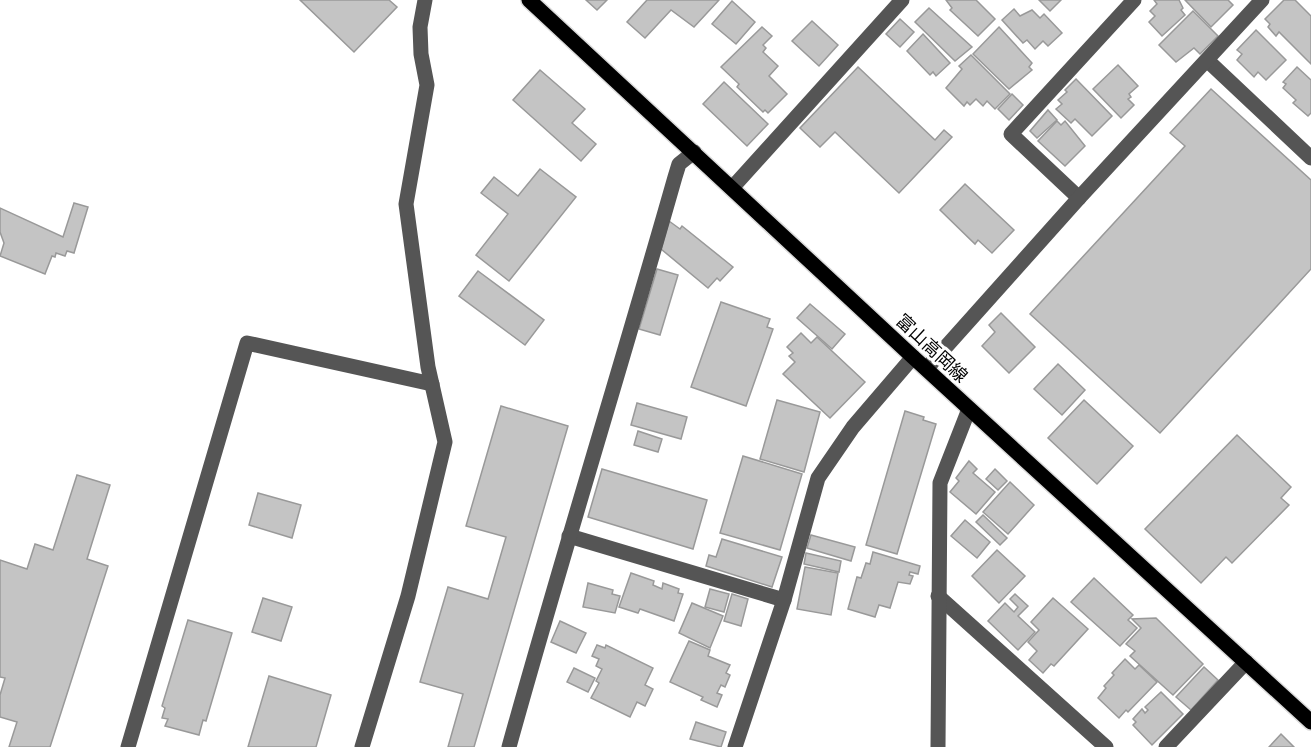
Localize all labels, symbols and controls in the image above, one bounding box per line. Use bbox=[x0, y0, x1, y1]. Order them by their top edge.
street label: 富山高岡線 bbox=[891, 309, 973, 387]

